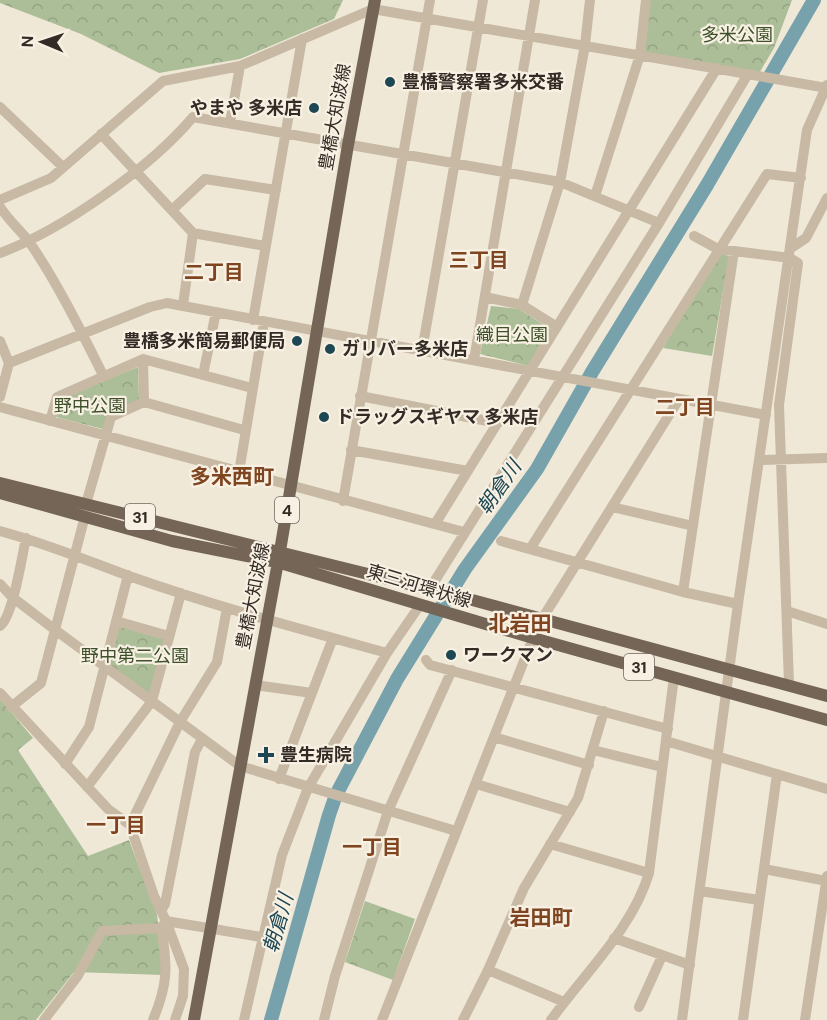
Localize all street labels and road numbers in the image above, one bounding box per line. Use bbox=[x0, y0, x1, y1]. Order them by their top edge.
street label: 豊橋大知波線 bbox=[314, 62, 356, 172]
road number: 4 bbox=[275, 497, 299, 523]
road number: 31 bbox=[125, 504, 155, 530]
street label: 豊橋大知波線 bbox=[231, 541, 275, 651]
street label: 東三河環状線 bbox=[364, 559, 474, 613]
road number: 31 bbox=[624, 654, 654, 680]

